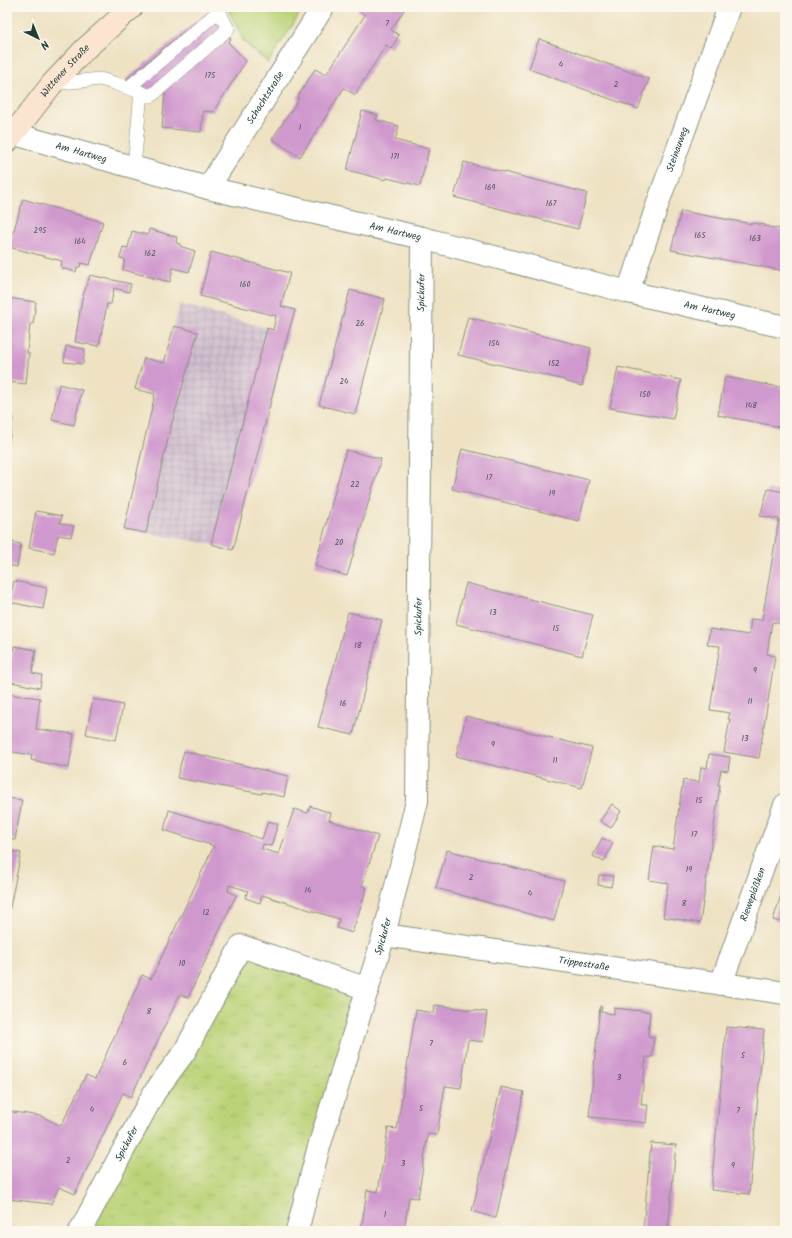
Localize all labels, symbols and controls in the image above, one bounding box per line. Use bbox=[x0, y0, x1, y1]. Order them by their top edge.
house number: 7 bbox=[385, 17, 389, 30]
north arrow bbox=[18, 18, 58, 58]
text: N bbox=[35, 36, 53, 54]
street label: Wittener Straße bbox=[36, 40, 94, 101]
house number: 4 bbox=[559, 58, 564, 71]
street label: Schachtstraße bbox=[243, 68, 289, 127]
house number: 175 bbox=[205, 69, 216, 82]
house number: 2 bbox=[614, 78, 619, 91]
house number: 1 bbox=[299, 121, 302, 134]
street label: Steinauweg bbox=[662, 124, 693, 174]
street label: Am Hartweg bbox=[54, 138, 109, 168]
house number: 171 bbox=[391, 150, 400, 163]
house number: 169 bbox=[485, 181, 496, 194]
house number: 167 bbox=[546, 197, 557, 210]
street label: Am Hartweg bbox=[368, 218, 423, 246]
house number: 295 bbox=[34, 224, 47, 237]
house number: 165 bbox=[694, 229, 706, 242]
house number: 163 bbox=[749, 232, 761, 245]
house number: 164 bbox=[74, 235, 86, 248]
house number: 162 bbox=[144, 247, 156, 260]
street label: Spickufer bbox=[413, 273, 430, 312]
house number: 160 bbox=[240, 278, 250, 291]
street label: Am Hartweg bbox=[682, 297, 737, 324]
house number: 26 bbox=[355, 317, 365, 330]
house number: 154 bbox=[488, 337, 500, 350]
house number: 152 bbox=[548, 357, 560, 370]
house number: 24 bbox=[339, 375, 349, 388]
house number: 150 bbox=[640, 388, 650, 401]
house number: 148 bbox=[745, 399, 757, 412]
house number: 17 bbox=[486, 471, 492, 484]
house number: 22 bbox=[350, 478, 360, 491]
house number: 19 bbox=[549, 487, 555, 500]
house number: 20 bbox=[335, 536, 343, 549]
street label: Spickufer bbox=[410, 597, 427, 636]
house number: 13 bbox=[489, 606, 497, 619]
house number: 15 bbox=[553, 622, 560, 635]
house number: 18 bbox=[354, 639, 362, 652]
house number: 9 bbox=[753, 664, 757, 677]
house number: 11 bbox=[747, 695, 753, 708]
house number: 16 bbox=[340, 697, 346, 710]
house number: 13 bbox=[741, 732, 749, 745]
house number: 9 bbox=[491, 738, 495, 751]
house number: 11 bbox=[552, 754, 558, 767]
house number: 15 bbox=[696, 794, 703, 807]
house number: 17 bbox=[691, 828, 697, 841]
house number: 19 bbox=[686, 863, 692, 876]
street label: Riewepläßken bbox=[736, 865, 770, 924]
house number: 2 bbox=[469, 871, 474, 884]
house number: 14 bbox=[305, 884, 312, 897]
house number: 4 bbox=[528, 887, 533, 900]
house number: 8 bbox=[682, 897, 687, 910]
house number: 12 bbox=[202, 906, 210, 919]
street label: Spickufer bbox=[370, 915, 396, 957]
street label: Trippestraße bbox=[557, 952, 611, 976]
house number: 10 bbox=[179, 957, 185, 970]
house number: 8 bbox=[147, 1005, 152, 1018]
house number: 7 bbox=[429, 1037, 433, 1050]
house number: 5 bbox=[741, 1049, 746, 1062]
house number: 6 bbox=[123, 1056, 127, 1069]
house number: 3 bbox=[617, 1071, 622, 1084]
house number: 5 bbox=[419, 1102, 424, 1115]
house number: 4 bbox=[90, 1103, 95, 1116]
house number: 7 bbox=[736, 1104, 740, 1117]
street label: Spickufer bbox=[111, 1123, 143, 1164]
house number: 2 bbox=[66, 1154, 71, 1167]
house number: 3 bbox=[401, 1157, 406, 1170]
house number: 9 bbox=[731, 1159, 735, 1172]
house number: 1 bbox=[384, 1208, 387, 1221]

